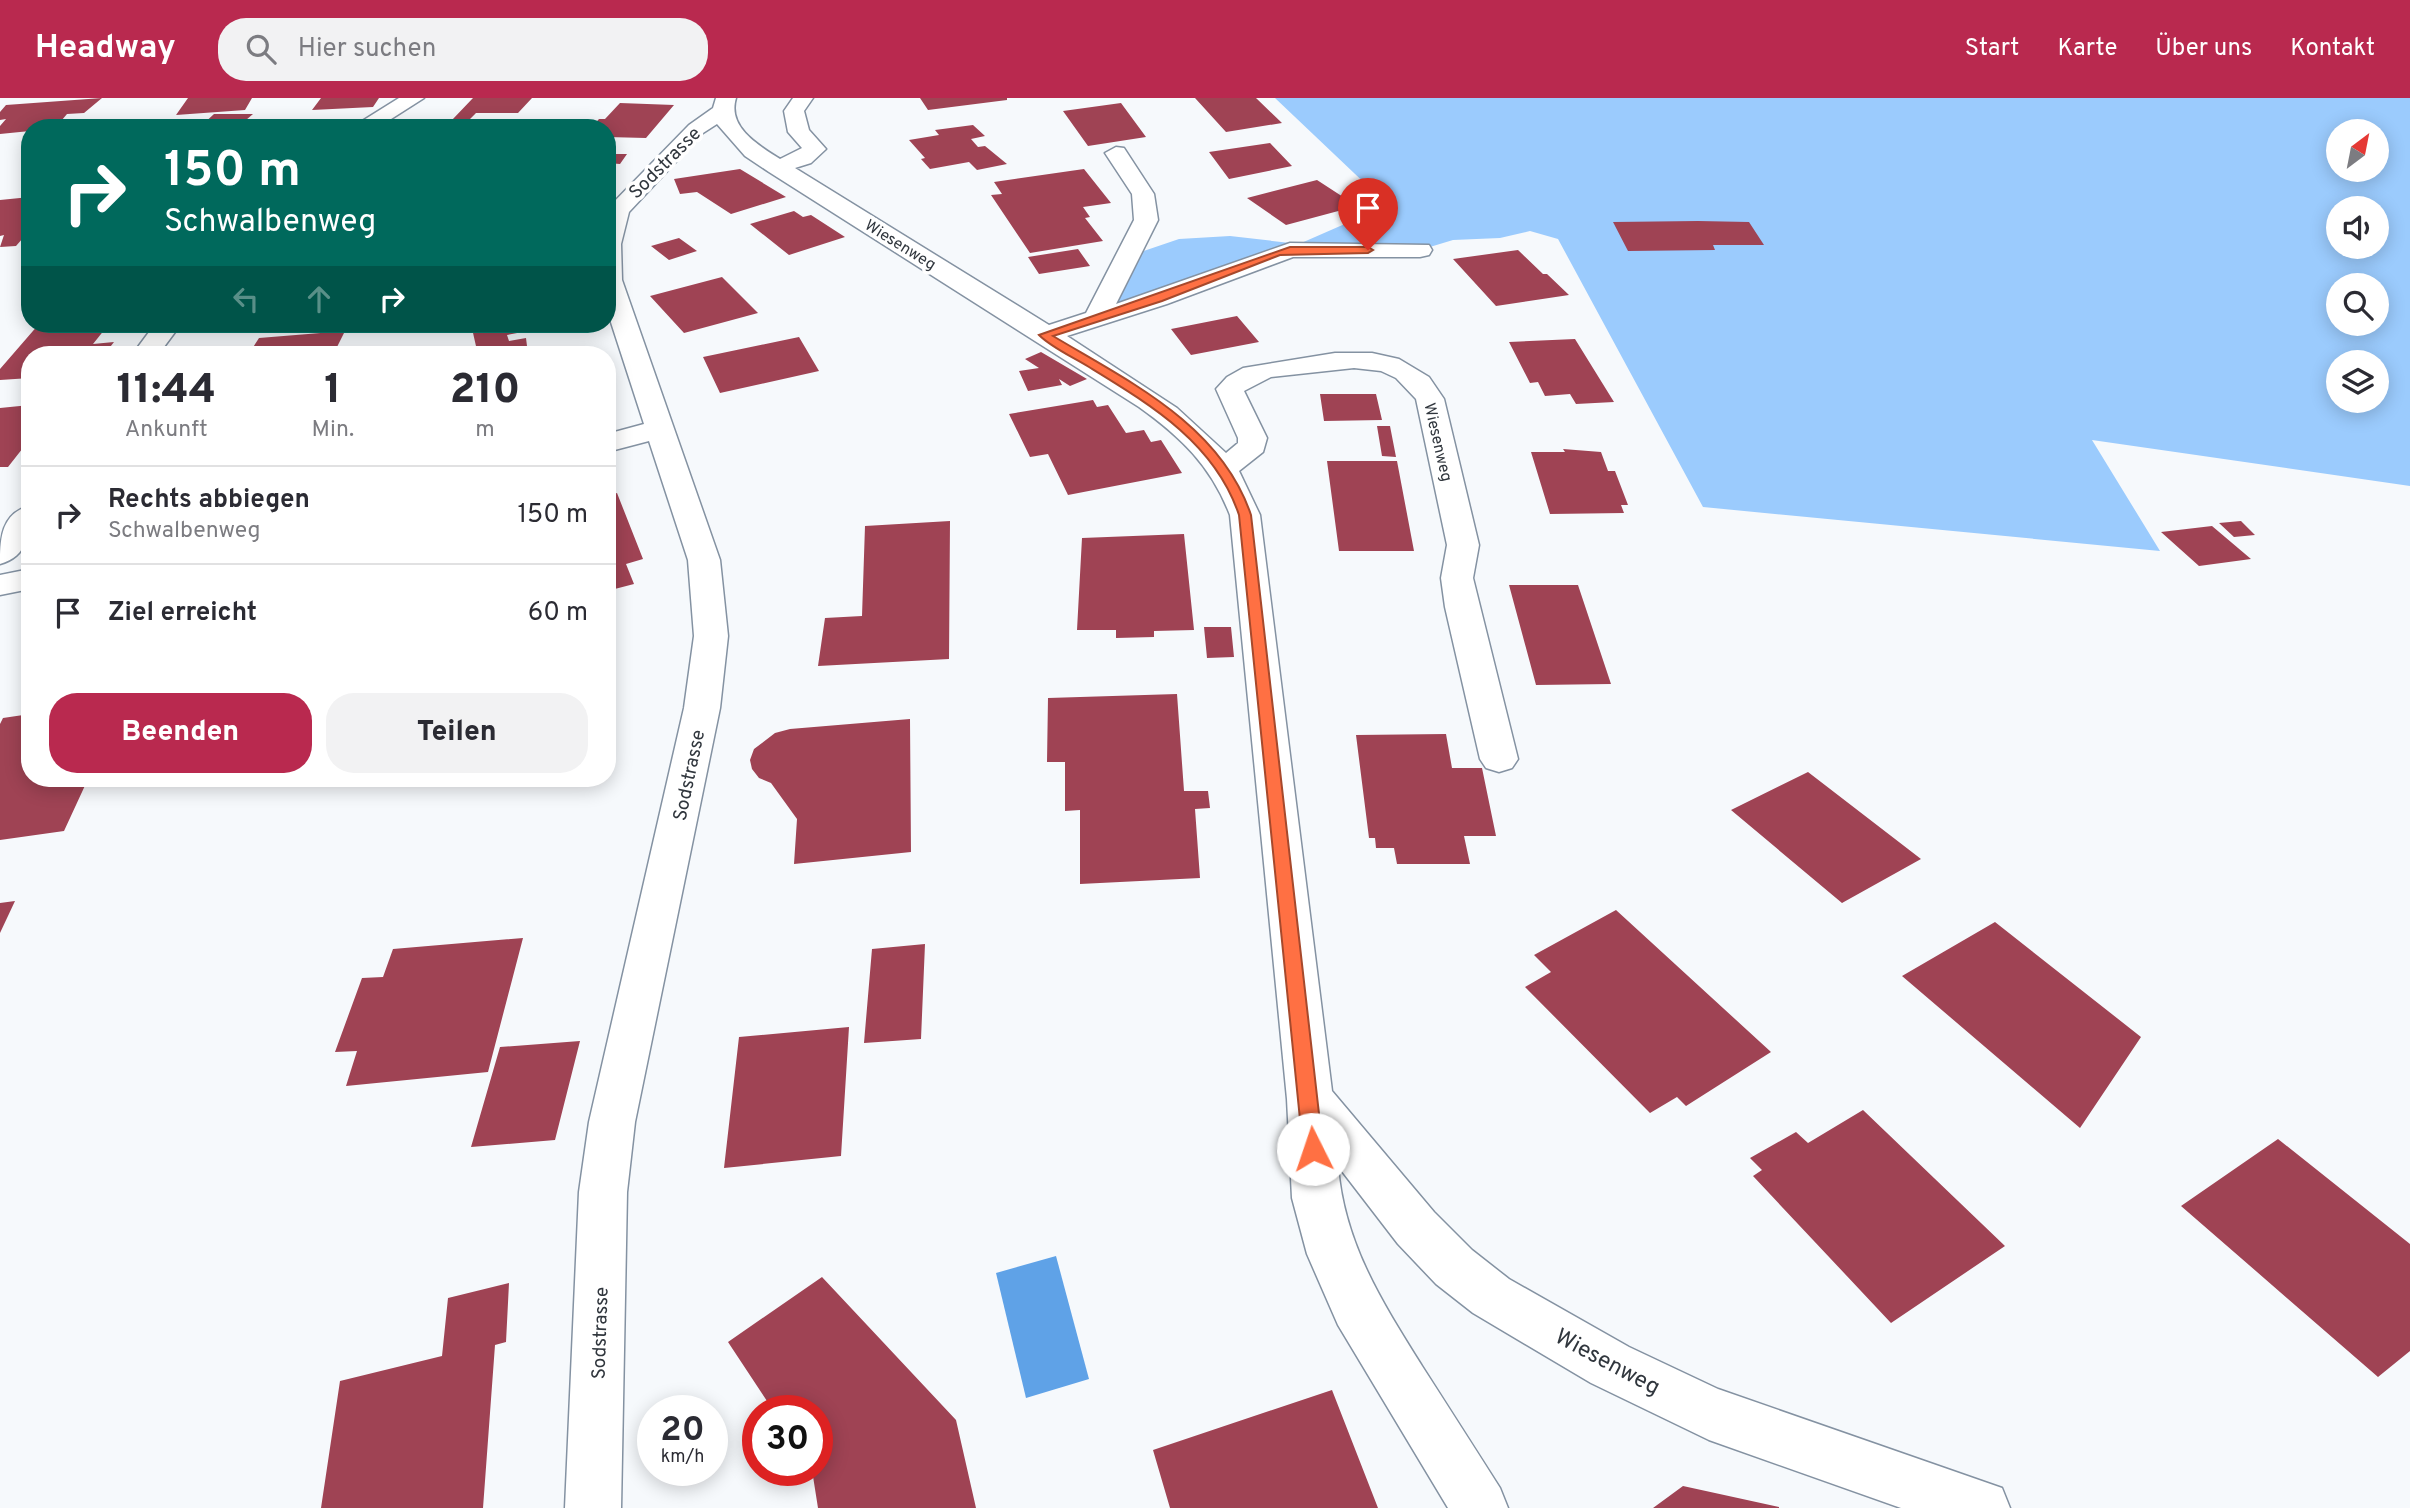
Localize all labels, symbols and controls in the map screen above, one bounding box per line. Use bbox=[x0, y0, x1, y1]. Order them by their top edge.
search box bbox=[218, 18, 708, 81]
text: Headway bbox=[35, 28, 176, 70]
icon: search bbox=[242, 30, 280, 68]
text: Hier suchen bbox=[298, 33, 436, 66]
text: Start bbox=[1965, 34, 2019, 64]
text: Karte bbox=[2057, 34, 2117, 64]
text: Über uns bbox=[2155, 34, 2252, 64]
text: Kontakt bbox=[2290, 34, 2375, 64]
north arrow bbox=[2326, 119, 2389, 182]
map controls bbox=[2326, 119, 2389, 413]
street label: Sodstrasse bbox=[624, 122, 707, 205]
text: 150 m bbox=[164, 142, 301, 204]
icon: right bbox=[49, 147, 140, 238]
pin bbox=[1338, 178, 1398, 250]
icon: arrive bbox=[1349, 189, 1387, 227]
button: sound bbox=[2326, 196, 2389, 259]
text: Schwalbenweg bbox=[164, 203, 376, 243]
street label: Wiesenweg bbox=[861, 216, 939, 275]
button: search bbox=[2326, 273, 2389, 336]
icon: left bbox=[227, 280, 265, 318]
icon: ahead bbox=[300, 280, 338, 318]
icon: right bbox=[373, 280, 411, 318]
button: layers bbox=[2326, 350, 2389, 413]
text: 11:44 bbox=[117, 365, 216, 418]
text: 1 bbox=[324, 365, 341, 418]
text: 210 bbox=[450, 365, 520, 418]
street label: Wiesenweg bbox=[1418, 401, 1456, 484]
text: Ankunft bbox=[125, 416, 208, 445]
text: Min. bbox=[312, 416, 354, 445]
text: m bbox=[475, 416, 495, 445]
text: Rechts abbiegen bbox=[108, 484, 310, 517]
icon: right bbox=[49, 496, 87, 534]
text: 150 m bbox=[517, 499, 588, 532]
text: Schwalbenweg bbox=[108, 517, 261, 546]
icon: arrive bbox=[49, 594, 87, 632]
text: Ziel erreicht bbox=[108, 597, 257, 630]
text: 60 m bbox=[528, 597, 588, 630]
button: Beenden bbox=[49, 693, 312, 773]
button: Teilen bbox=[326, 693, 588, 773]
street label: Sodstrasse bbox=[669, 728, 711, 823]
position arrow bbox=[1276, 1112, 1350, 1186]
street label: Sodstrasse bbox=[587, 1286, 615, 1380]
street label: Wiesenweg bbox=[1549, 1323, 1664, 1403]
speed limit sign: 30 bbox=[742, 1395, 833, 1486]
text: 20 bbox=[660, 1409, 705, 1453]
text: km/h bbox=[661, 1446, 704, 1469]

